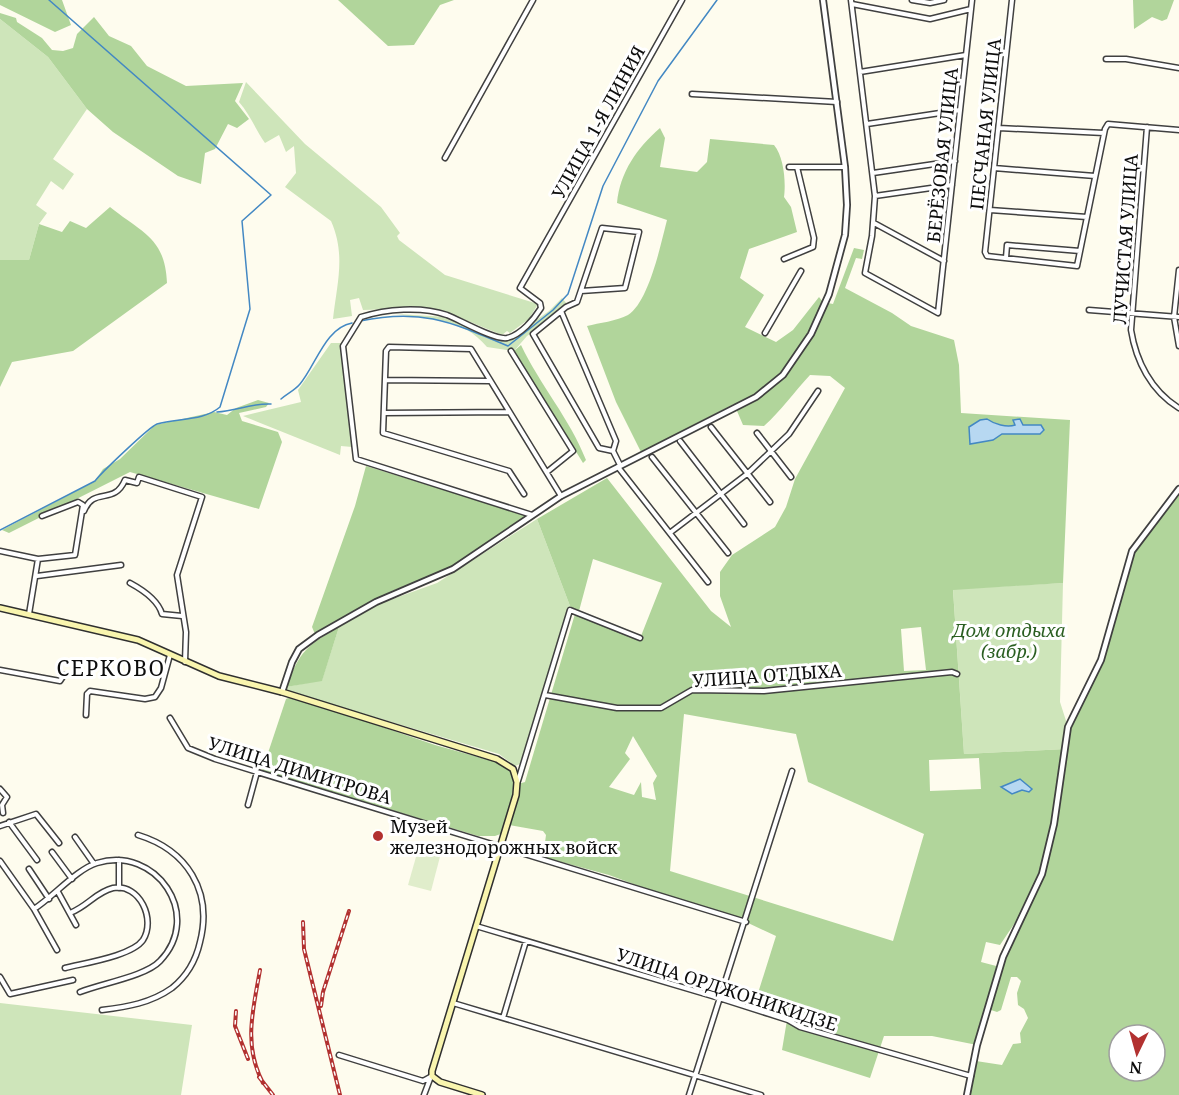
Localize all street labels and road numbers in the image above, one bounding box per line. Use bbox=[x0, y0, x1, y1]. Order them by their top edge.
street label: ПЕСЧАНАЯ УЛИЦА bbox=[964, 37, 1006, 211]
street label: УЛИЦА 1-Я ЛИНИЯ bbox=[546, 41, 650, 203]
street label: БЕРЁЗОВАЯ УЛИЦА bbox=[921, 66, 963, 244]
street label: ЛУЧИСТАЯ УЛИЦА bbox=[1107, 153, 1143, 325]
street label: УЛИЦА ОТДЫХА bbox=[691, 658, 843, 692]
street label: УЛИЦА ДИМИТРОВА bbox=[205, 731, 395, 809]
street label: УЛИЦА ОРДЖОНИКИДЗЕ bbox=[613, 942, 841, 1036]

